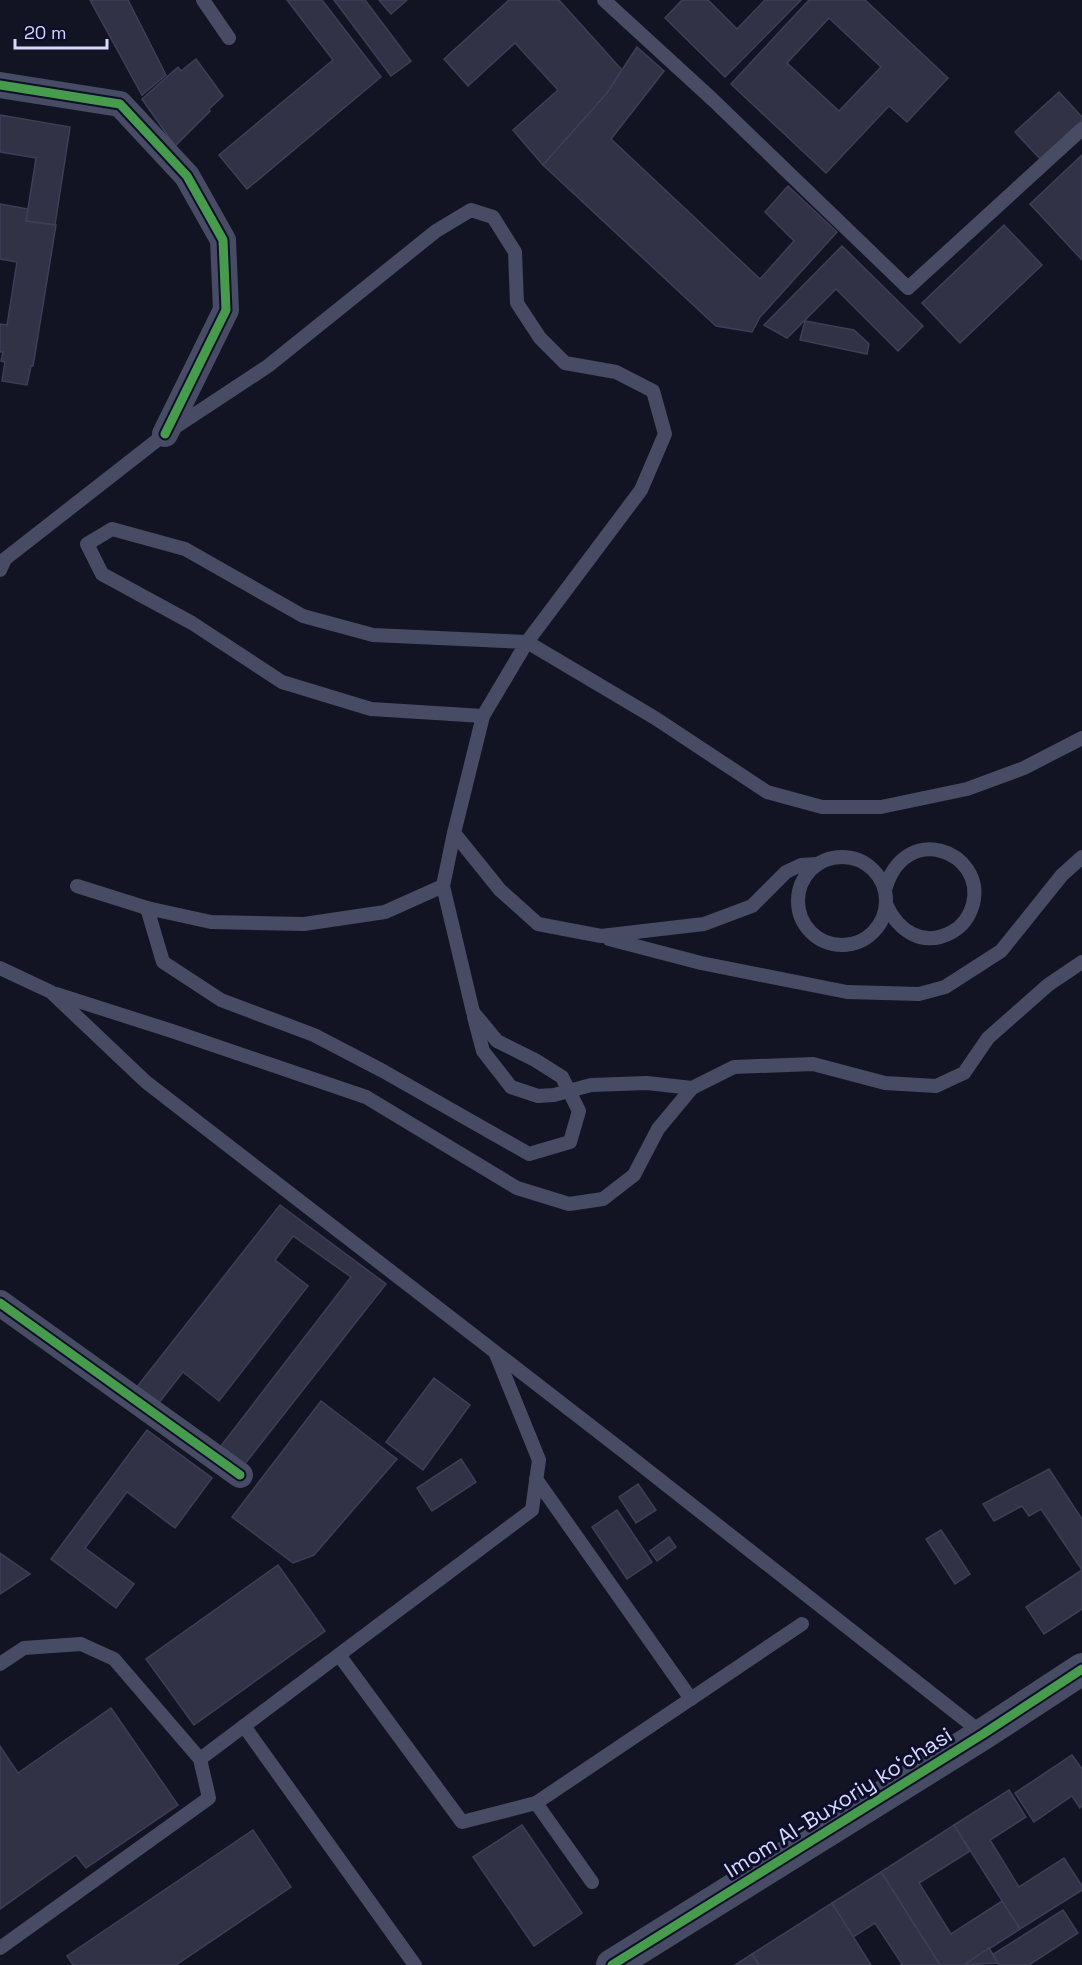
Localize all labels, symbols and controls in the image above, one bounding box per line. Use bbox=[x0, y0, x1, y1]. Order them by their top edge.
scale bar bbox=[15, 12, 106, 50]
text: 20 m bbox=[24, 21, 67, 44]
street label: Imom Al-Buxoriy koʻchasi bbox=[719, 1720, 957, 1884]

